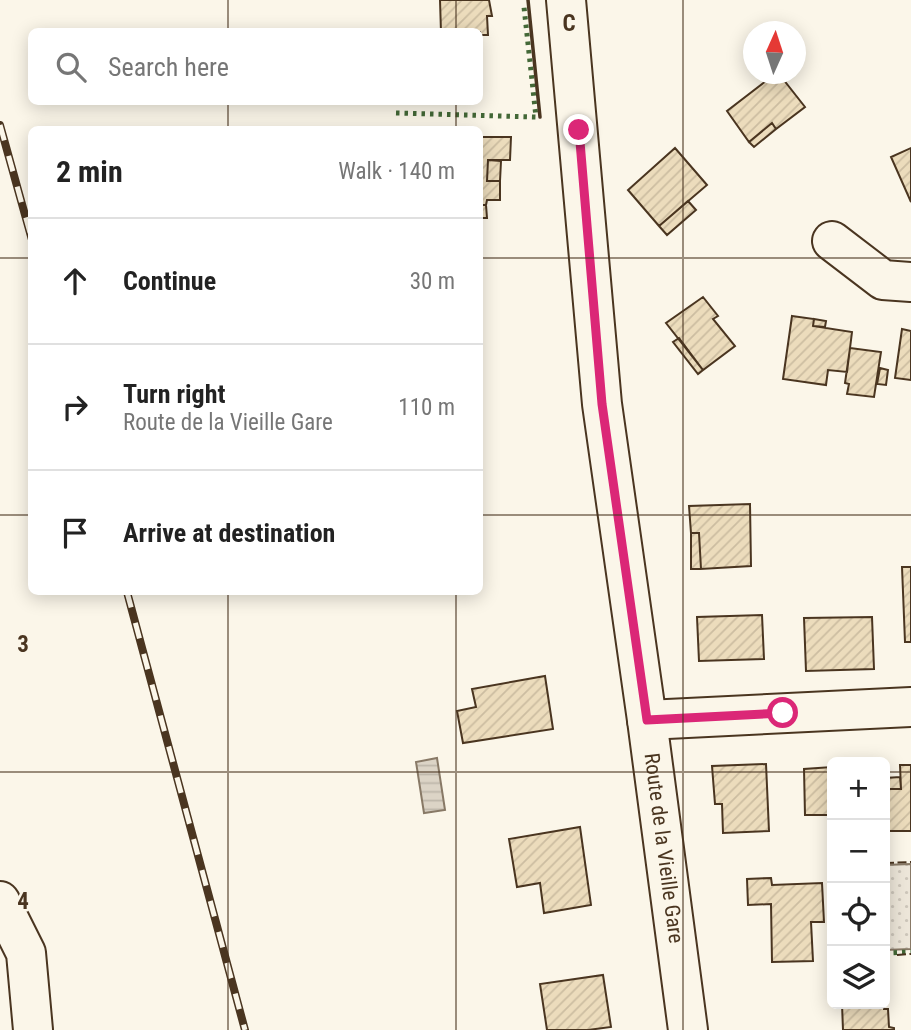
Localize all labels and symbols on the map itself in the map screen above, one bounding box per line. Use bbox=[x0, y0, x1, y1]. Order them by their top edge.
text: C bbox=[562, 10, 576, 37]
north arrow bbox=[743, 21, 806, 84]
route end bbox=[563, 114, 594, 145]
text: 3 bbox=[17, 631, 29, 658]
route start bbox=[767, 697, 798, 728]
street label: Route de la Vieille Gare bbox=[639, 751, 688, 945]
text: 4 bbox=[17, 888, 29, 915]

